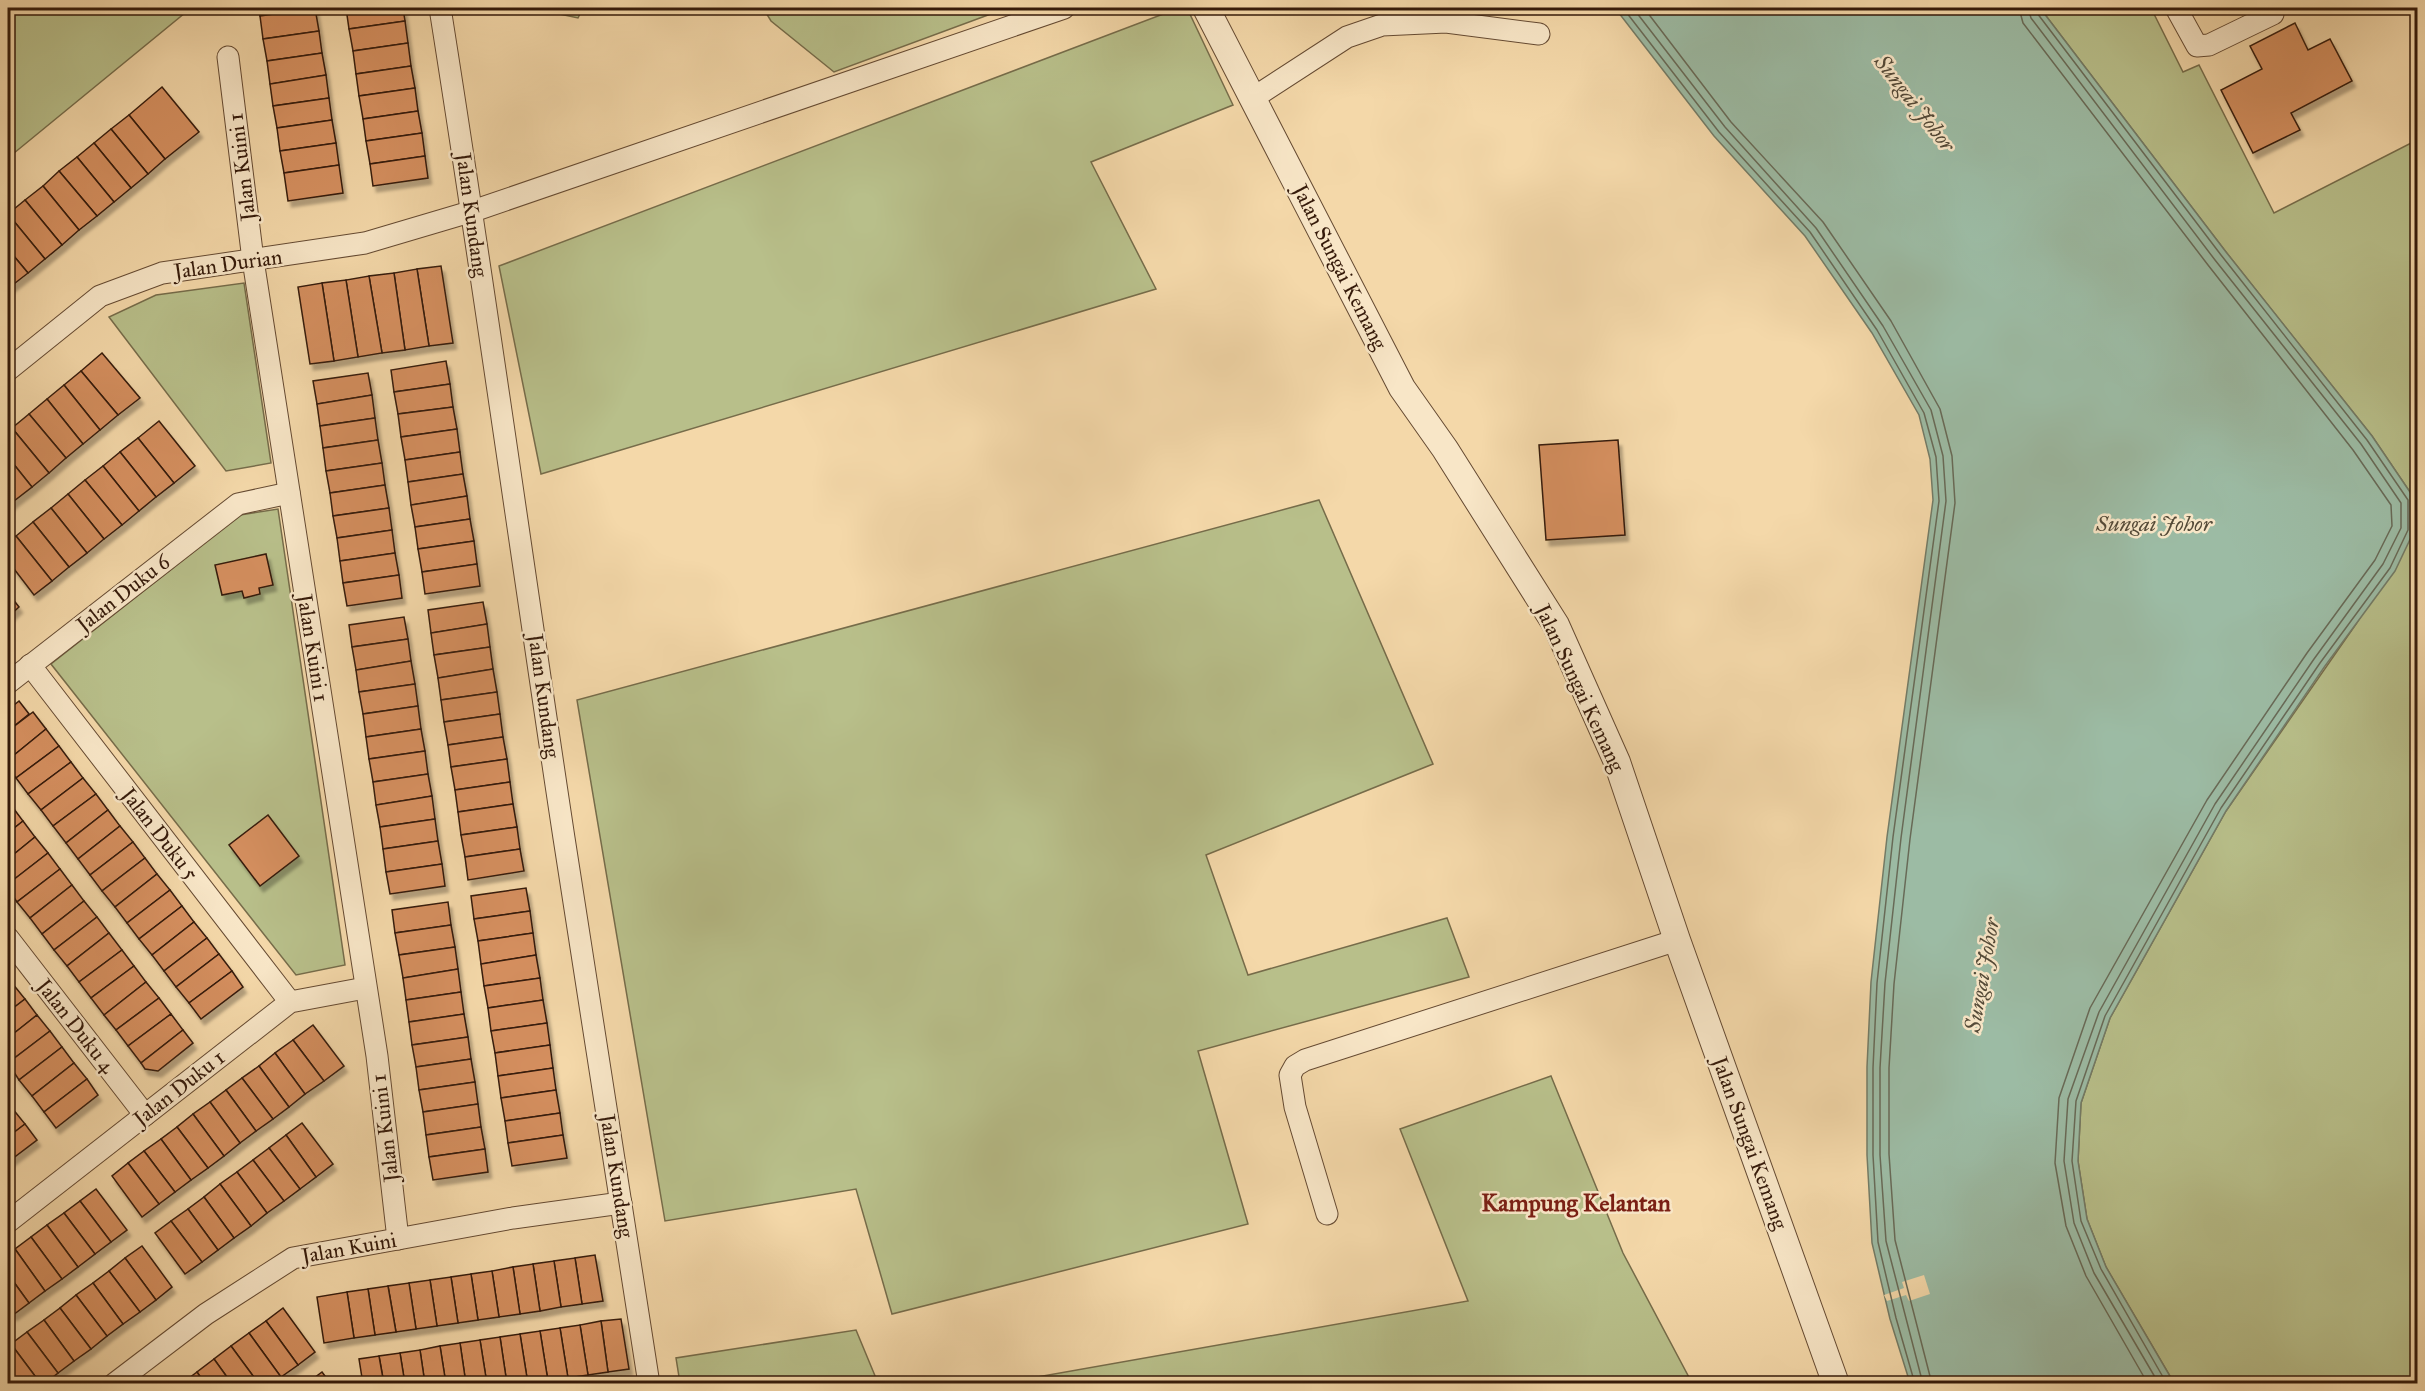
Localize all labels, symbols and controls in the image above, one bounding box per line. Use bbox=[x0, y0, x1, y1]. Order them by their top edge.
water label: Sungai Johor bbox=[1868, 48, 1962, 158]
street label: Jalan Kuini 1 bbox=[222, 111, 262, 225]
street label: Jalan Kundang bbox=[450, 149, 494, 279]
street label: Jalan Sungai Kemang bbox=[1286, 178, 1393, 354]
street label: Jalan Durian bbox=[170, 244, 284, 285]
water label: Sungai Johor bbox=[2095, 510, 2214, 537]
street label: Jalan Duku 6 bbox=[70, 548, 176, 639]
street label: Jalan Kuini 1 bbox=[291, 590, 334, 704]
street label: Jalan Sungai Kemang bbox=[1529, 598, 1630, 776]
street label: Jalan Kundang bbox=[522, 630, 566, 760]
street label: Jalan Duku 5 bbox=[115, 781, 204, 886]
water label: Sungai Johor bbox=[1958, 914, 2006, 1035]
street label: Jalan Duku 4 bbox=[30, 972, 122, 1079]
street label: Jalan Duku 1 bbox=[127, 1044, 230, 1133]
street label: Jalan Sungai Kemang bbox=[1706, 1051, 1793, 1233]
street label: Jalan Kuini 1 bbox=[365, 1072, 405, 1186]
street label: Jalan Kundang bbox=[594, 1110, 640, 1240]
district label: Kampung Kelantan bbox=[1481, 1188, 1671, 1218]
street label: Jalan Kuini bbox=[298, 1227, 399, 1269]

